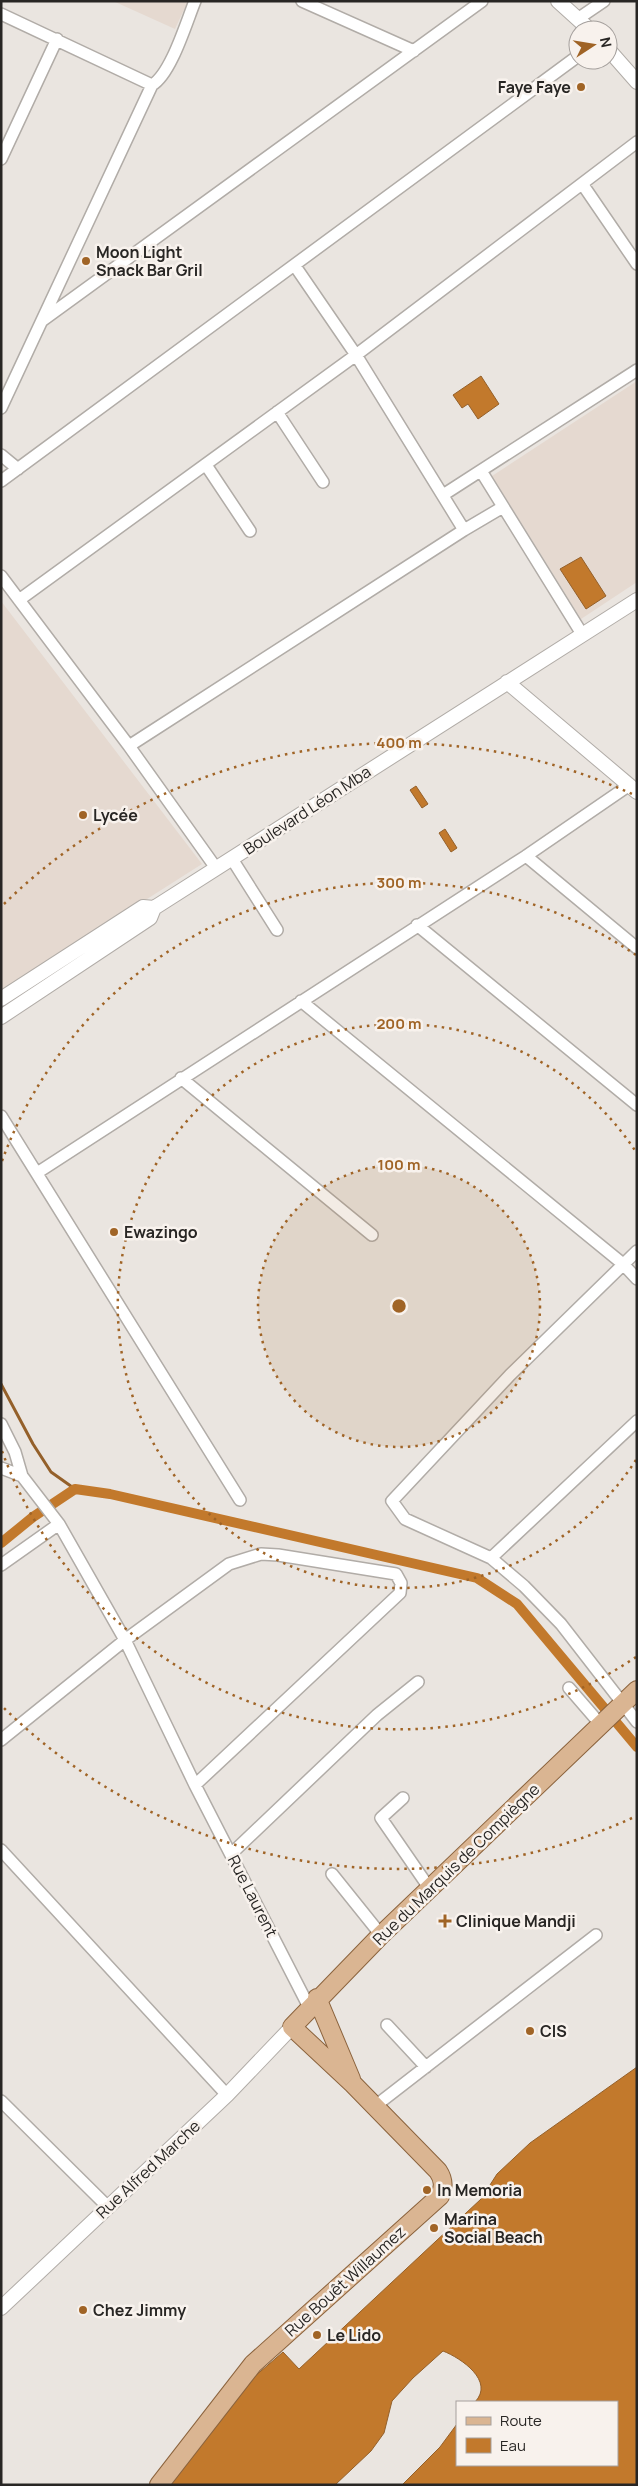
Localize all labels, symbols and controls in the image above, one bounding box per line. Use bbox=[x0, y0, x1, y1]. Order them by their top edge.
north arrow bbox=[568, 20, 618, 70]
text: N bbox=[596, 35, 617, 49]
place label: Faye Faye bbox=[498, 76, 571, 98]
marker: Faye Faye bbox=[575, 81, 587, 93]
place label: Moon Light Snack Bar Gril bbox=[96, 241, 203, 281]
marker: Moon Light Snack Bar Gril bbox=[80, 255, 92, 267]
text: 400 m bbox=[376, 732, 422, 753]
street label: Boulevard Léon Mba bbox=[239, 761, 375, 859]
place label: Lycée bbox=[93, 804, 138, 826]
marker: Lycée bbox=[77, 809, 89, 821]
text: 300 m bbox=[377, 872, 421, 893]
text: 200 m bbox=[376, 1013, 422, 1034]
text: 100 m bbox=[378, 1154, 420, 1175]
place label: Ewazingo bbox=[124, 1221, 198, 1243]
marker: Ewazingo bbox=[108, 1226, 120, 1238]
centre of rings bbox=[390, 1297, 408, 1315]
street label: Rue du Marquis de Compiègne bbox=[368, 1778, 544, 1950]
street label: Rue Laurent bbox=[223, 1851, 283, 1941]
place label: Clinique Mandji bbox=[456, 1910, 576, 1932]
marker: Clinique Mandji bbox=[438, 1914, 452, 1928]
place label: CIS bbox=[540, 2020, 567, 2042]
marker: CIS bbox=[524, 2025, 536, 2037]
street label: Rue Alfred Marche bbox=[91, 2115, 205, 2223]
place label: In Memoria bbox=[437, 2179, 522, 2201]
marker: In Memoria bbox=[421, 2184, 433, 2196]
place label: Marina Social Beach bbox=[444, 2208, 543, 2248]
street label: Rue Bouêt Willaumez bbox=[280, 2221, 410, 2341]
marker: Marina Social Beach bbox=[428, 2222, 440, 2234]
place label: Chez Jimmy bbox=[93, 2299, 186, 2321]
marker: Chez Jimmy bbox=[77, 2304, 89, 2316]
place label: Le Lido bbox=[327, 2324, 381, 2346]
marker: Le Lido bbox=[311, 2329, 323, 2341]
legend bbox=[456, 2401, 618, 2466]
text: Route bbox=[500, 2410, 542, 2431]
text: Eau bbox=[500, 2435, 526, 2456]

